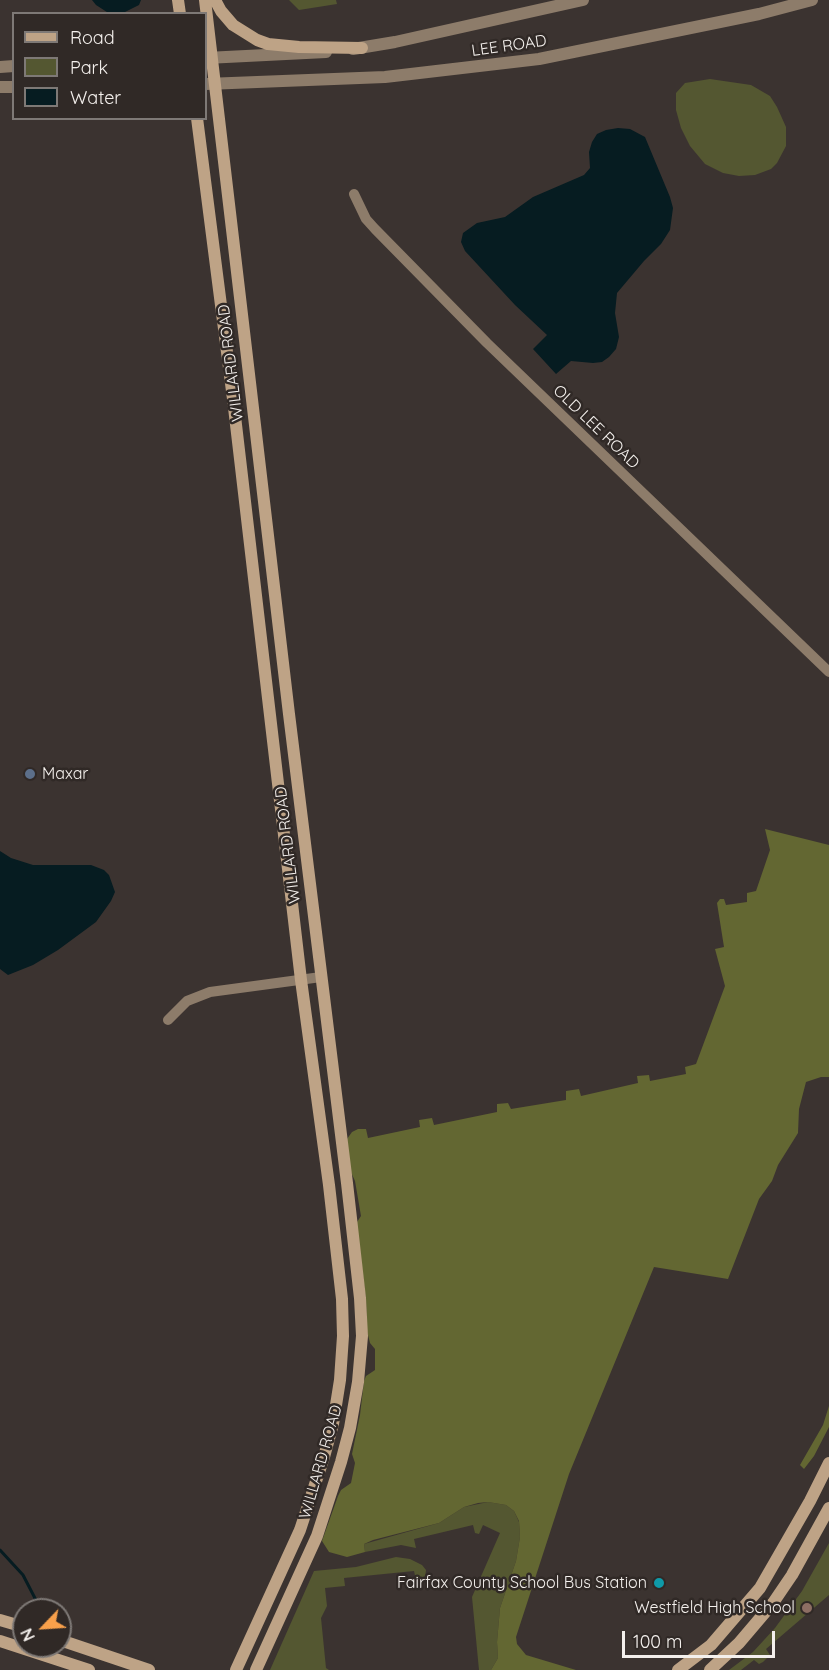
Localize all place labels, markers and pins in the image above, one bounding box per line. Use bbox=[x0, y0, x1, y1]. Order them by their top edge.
place label: Maxar bbox=[42, 764, 89, 784]
marker: Maxar bbox=[23, 767, 37, 781]
place label: Fairfax County School Bus Station bbox=[397, 1573, 647, 1593]
marker: Fairfax County School Bus Station bbox=[652, 1576, 666, 1590]
place label: Westfield High School bbox=[634, 1598, 795, 1618]
marker: Westfield High School bbox=[800, 1601, 814, 1615]

